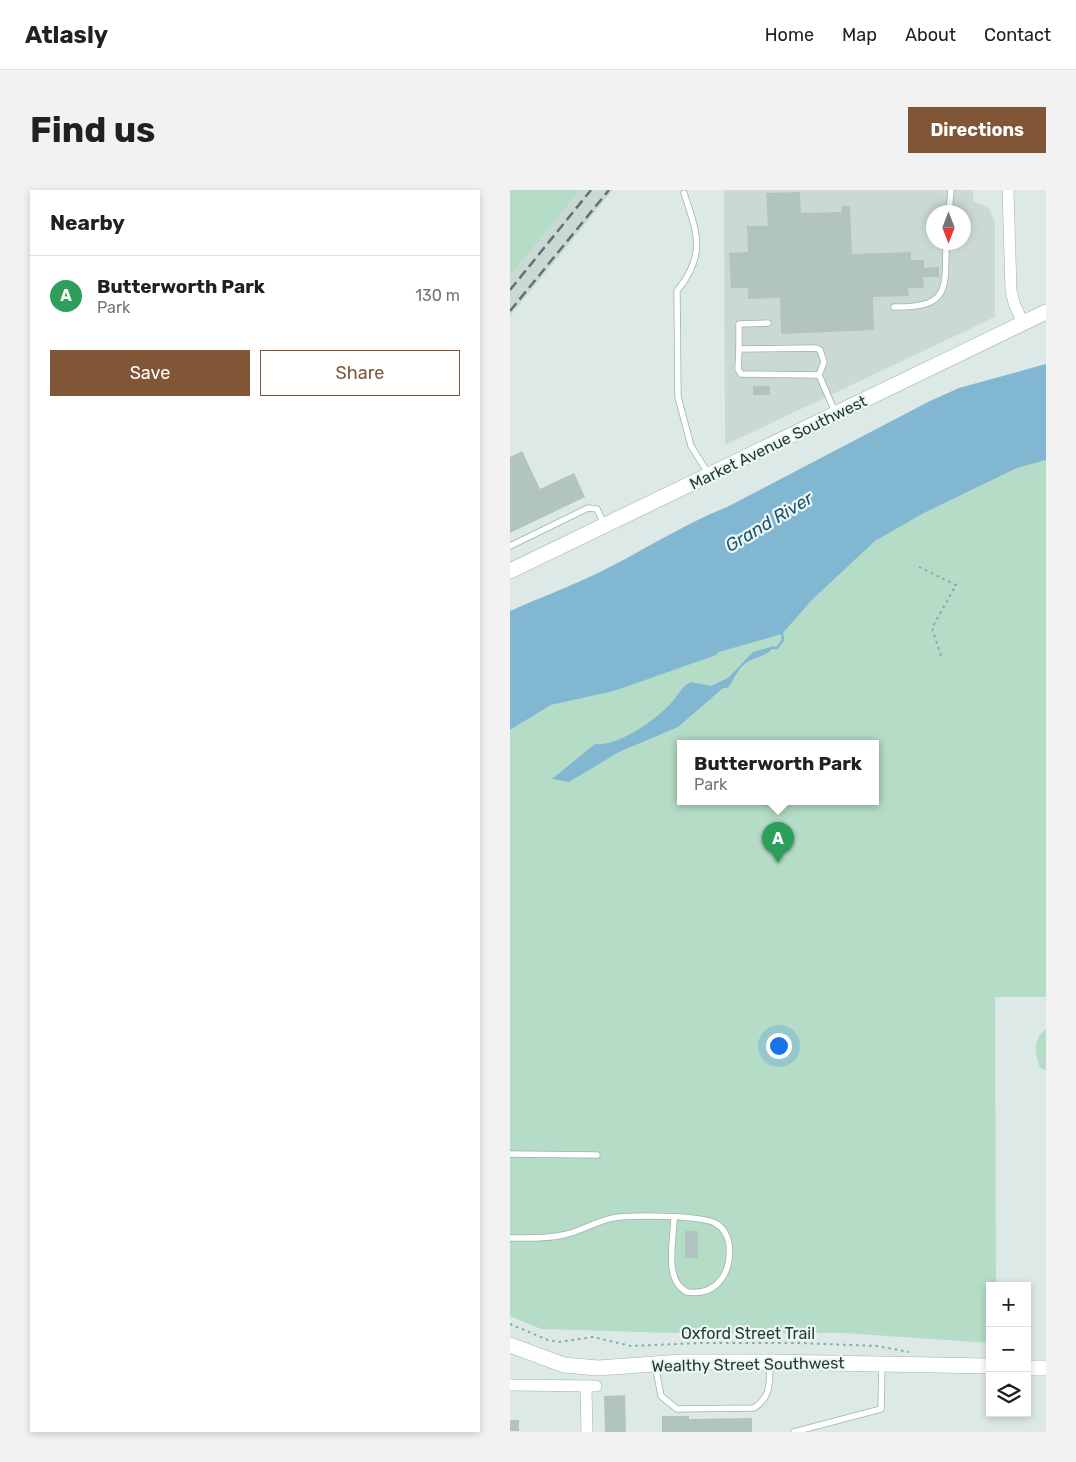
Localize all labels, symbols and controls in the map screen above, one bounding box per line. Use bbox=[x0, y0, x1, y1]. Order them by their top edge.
text: Atlasly bbox=[25, 21, 108, 49]
text: Home bbox=[765, 24, 814, 46]
text: Map bbox=[842, 24, 877, 46]
text: About bbox=[905, 24, 956, 46]
text: Contact bbox=[984, 24, 1051, 46]
button: Directions bbox=[908, 107, 1046, 153]
text: Find us bbox=[30, 109, 155, 151]
north arrow bbox=[926, 205, 971, 250]
text: Nearby bbox=[50, 210, 125, 235]
text: Butterworth Park bbox=[97, 275, 265, 298]
text: A bbox=[60, 286, 72, 305]
text: 130 m bbox=[415, 286, 460, 305]
text: Park bbox=[97, 298, 130, 317]
button: Save bbox=[50, 350, 250, 396]
button: Share bbox=[260, 350, 460, 396]
street label: Market Avenue Southwest bbox=[687, 391, 870, 494]
water label: Grand River bbox=[721, 487, 818, 557]
popup bbox=[677, 740, 879, 805]
text: Butterworth Park bbox=[694, 752, 862, 775]
text: Park bbox=[694, 775, 727, 794]
pin: A bbox=[762, 822, 794, 863]
your location bbox=[766, 1033, 792, 1059]
map controls bbox=[986, 1282, 1031, 1417]
button: + bbox=[986, 1282, 1031, 1327]
street label: Oxford Street Trail bbox=[681, 1324, 815, 1343]
button: − bbox=[986, 1327, 1031, 1372]
street label: Wealthy Street Southwest bbox=[651, 1353, 845, 1376]
button: layers bbox=[986, 1372, 1031, 1417]

